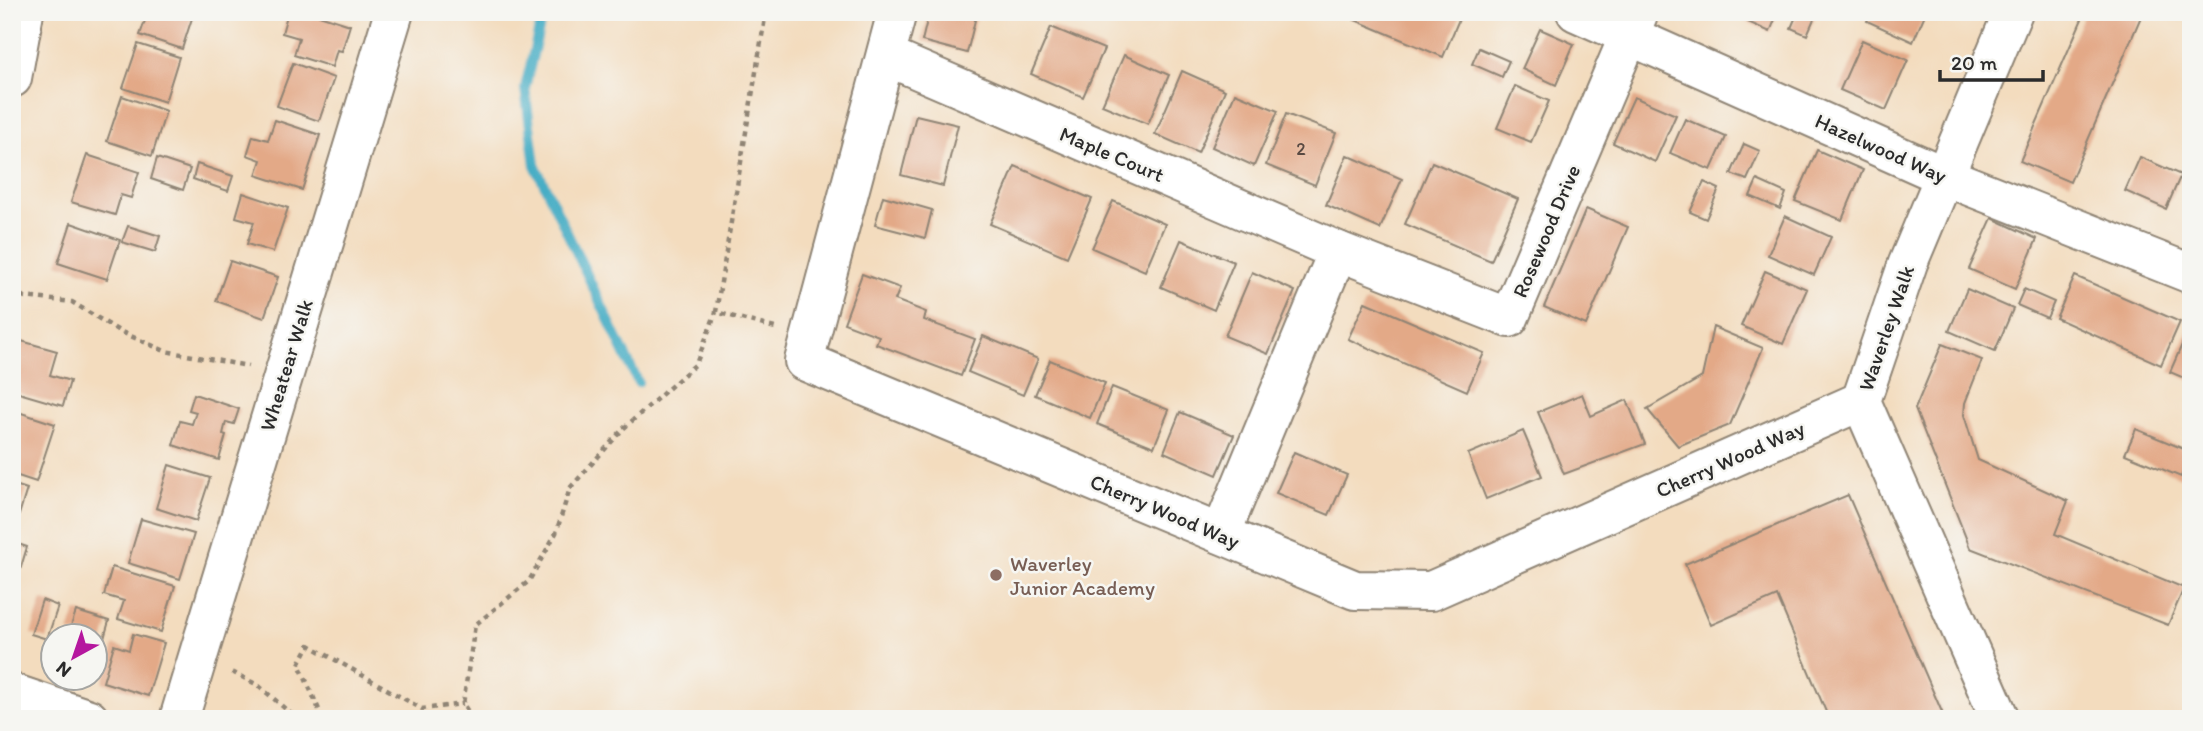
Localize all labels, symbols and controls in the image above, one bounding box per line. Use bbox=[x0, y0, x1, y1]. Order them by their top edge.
scale bar bbox=[1940, 38, 2044, 82]
text: 20 m bbox=[1951, 50, 1998, 75]
street label: Hazelwood Way bbox=[1811, 108, 1951, 188]
street label: Maple Court bbox=[1056, 121, 1168, 187]
house number: 2 bbox=[1296, 138, 1306, 160]
street label: Rosewood Drive bbox=[1507, 161, 1585, 301]
street label: Waverley Walk bbox=[1853, 262, 1919, 394]
street label: Wheatear Walk bbox=[254, 296, 318, 434]
street label: Cherry Wood Way bbox=[1652, 415, 1808, 503]
street label: Cherry Wood Way bbox=[1087, 468, 1243, 554]
place label: Waverley Junior Academy bbox=[1010, 551, 1155, 600]
marker: Waverley Junior Academy bbox=[988, 567, 1004, 583]
north arrow bbox=[38, 622, 108, 692]
text: N bbox=[51, 657, 76, 683]

